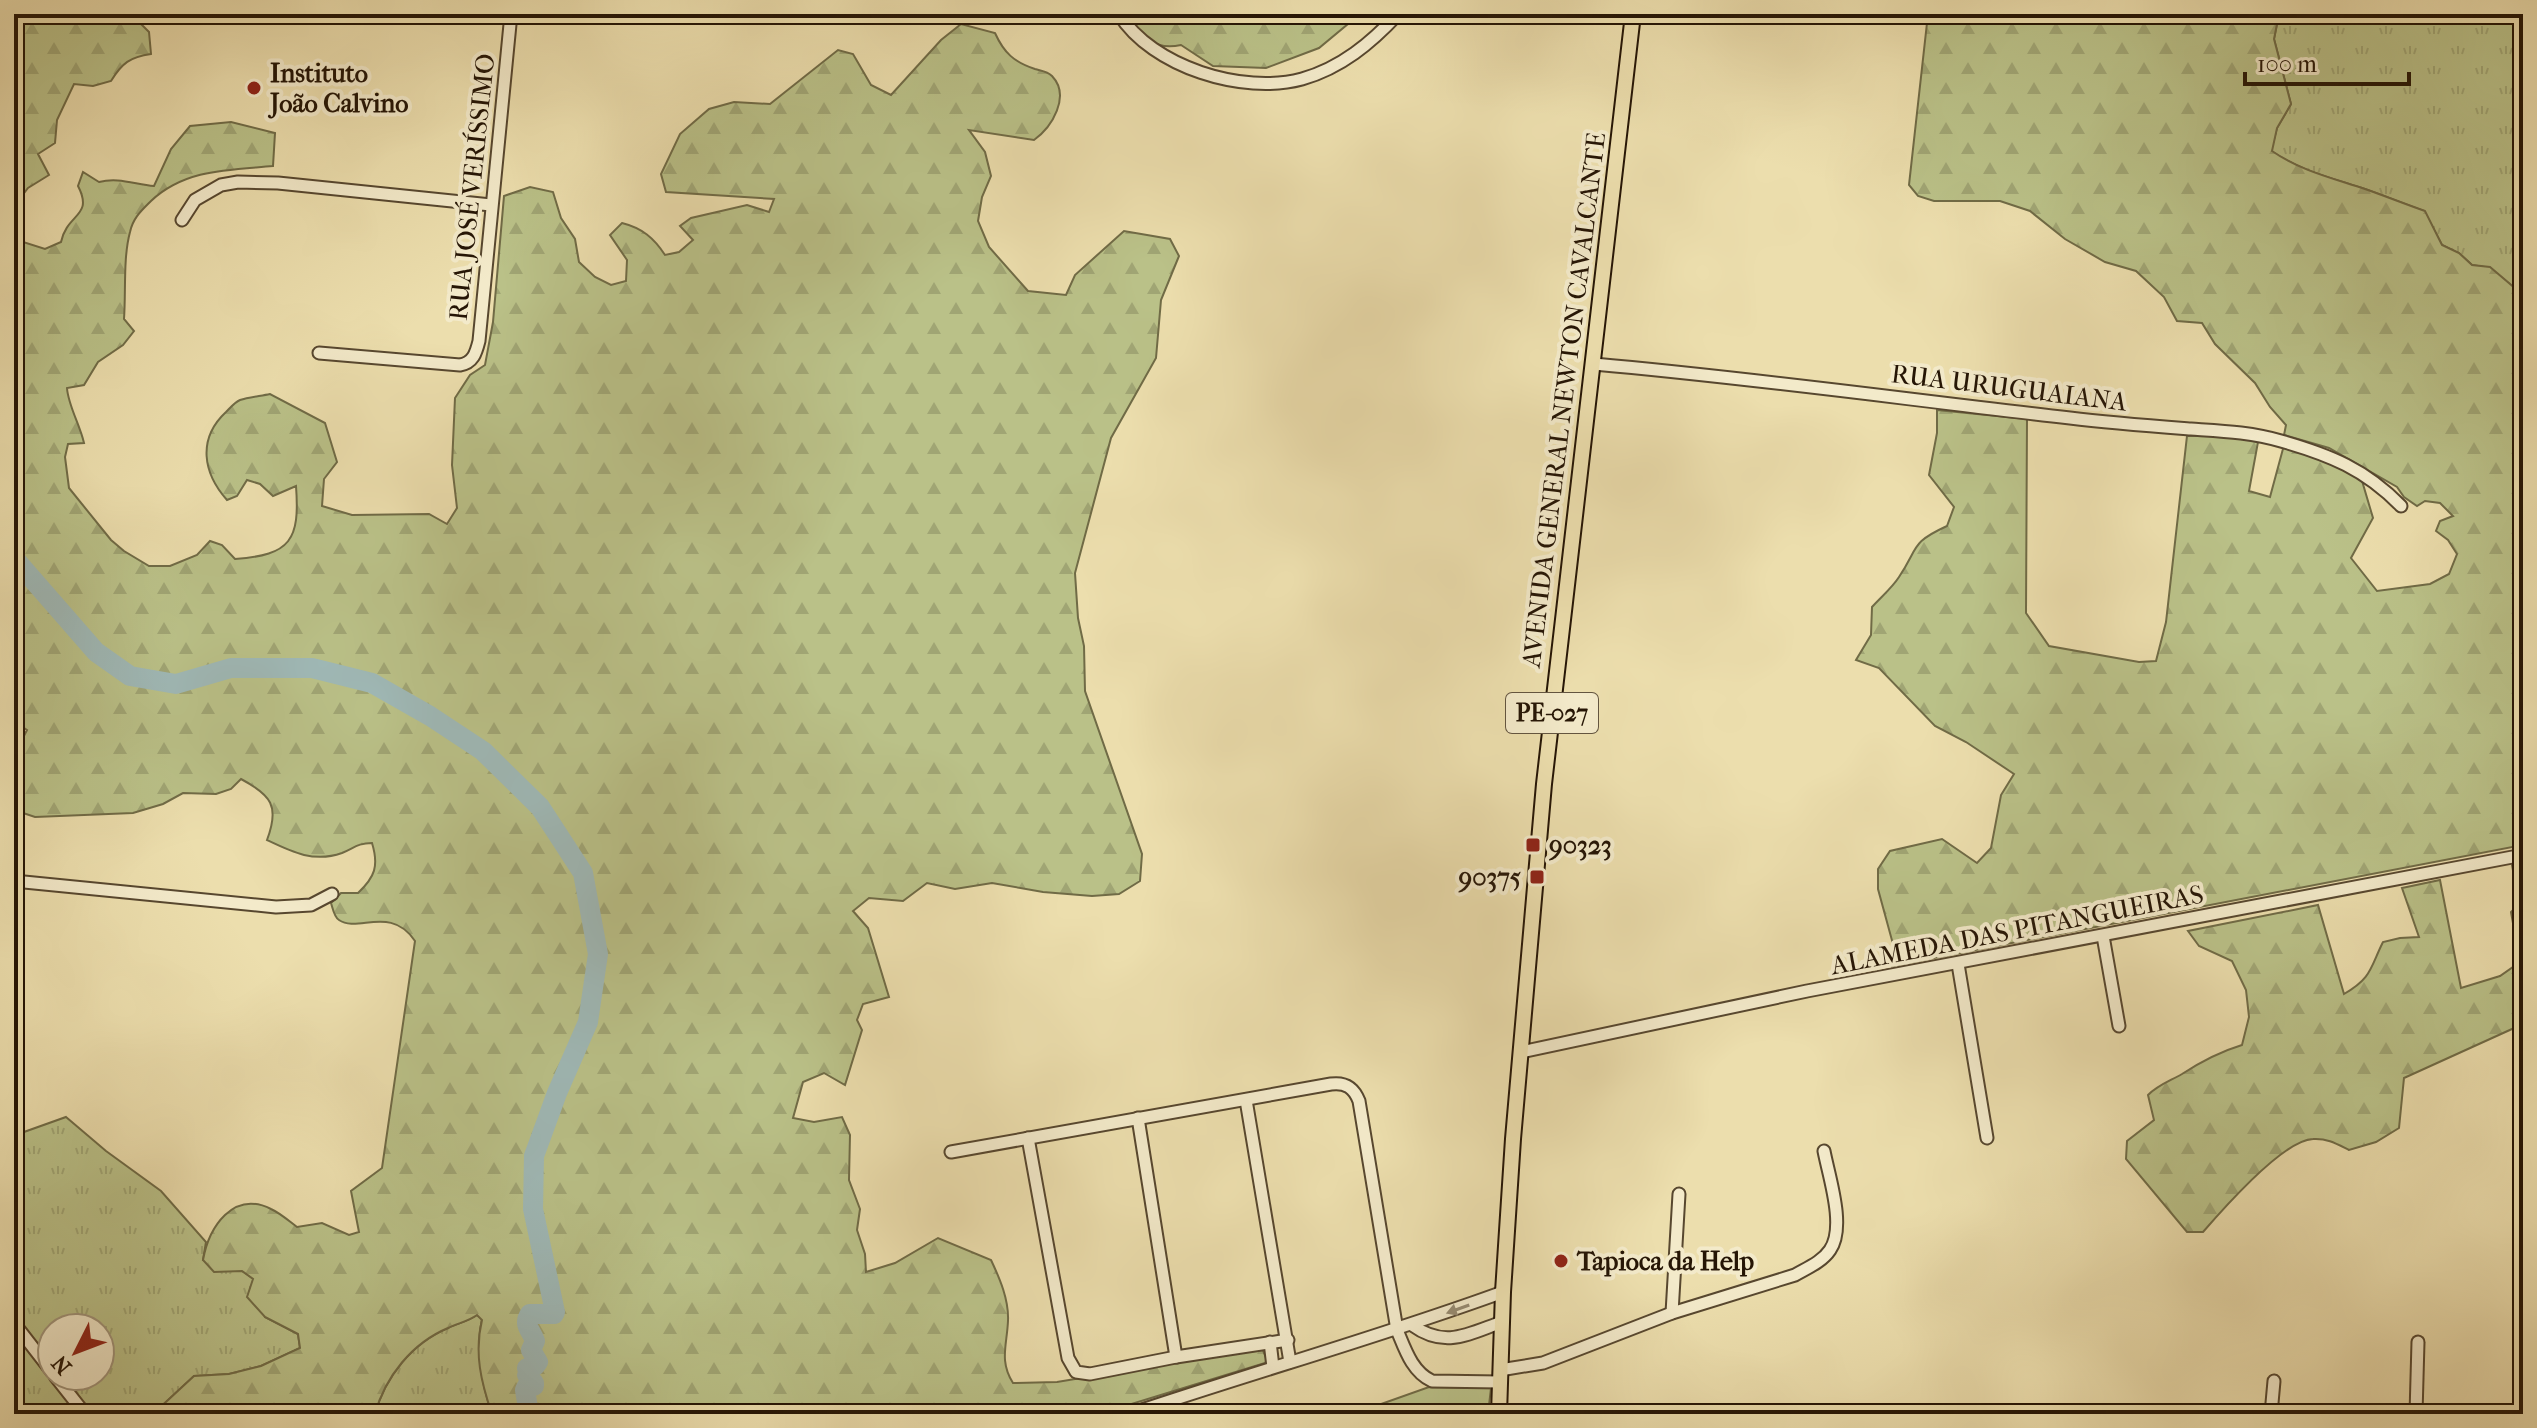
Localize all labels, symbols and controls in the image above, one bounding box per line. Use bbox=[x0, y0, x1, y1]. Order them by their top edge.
scale bar bbox=[2245, 36, 2409, 86]
text: 100 m bbox=[2257, 50, 2317, 78]
street label: RUA JOSÉ VERÍSSIMO bbox=[442, 52, 501, 322]
place label: Instituto João Calvino bbox=[267, 58, 408, 119]
marker: Instituto João Calvino bbox=[245, 79, 263, 97]
street label: AVENIDA GENERAL NEWTON CAVALCANTE bbox=[1516, 130, 1612, 670]
street label: RUA URUGUAIANA bbox=[1889, 358, 2130, 418]
road number: PE-027 bbox=[1506, 693, 1598, 733]
place label: 90323 bbox=[1548, 830, 1612, 861]
marker: 90323 bbox=[1524, 836, 1542, 854]
place label: 90375 bbox=[1458, 862, 1521, 893]
marker: 90375 bbox=[1528, 868, 1546, 886]
street label: ALAMEDA DAS PITANGUEIRAS bbox=[1827, 879, 2206, 982]
place label: Tapioca da Help bbox=[1576, 1246, 1754, 1277]
marker: Tapioca da Help bbox=[1552, 1252, 1570, 1270]
one-way arrow bbox=[1445, 1303, 1469, 1315]
north arrow bbox=[36, 1312, 116, 1392]
text: N bbox=[46, 1350, 77, 1380]

